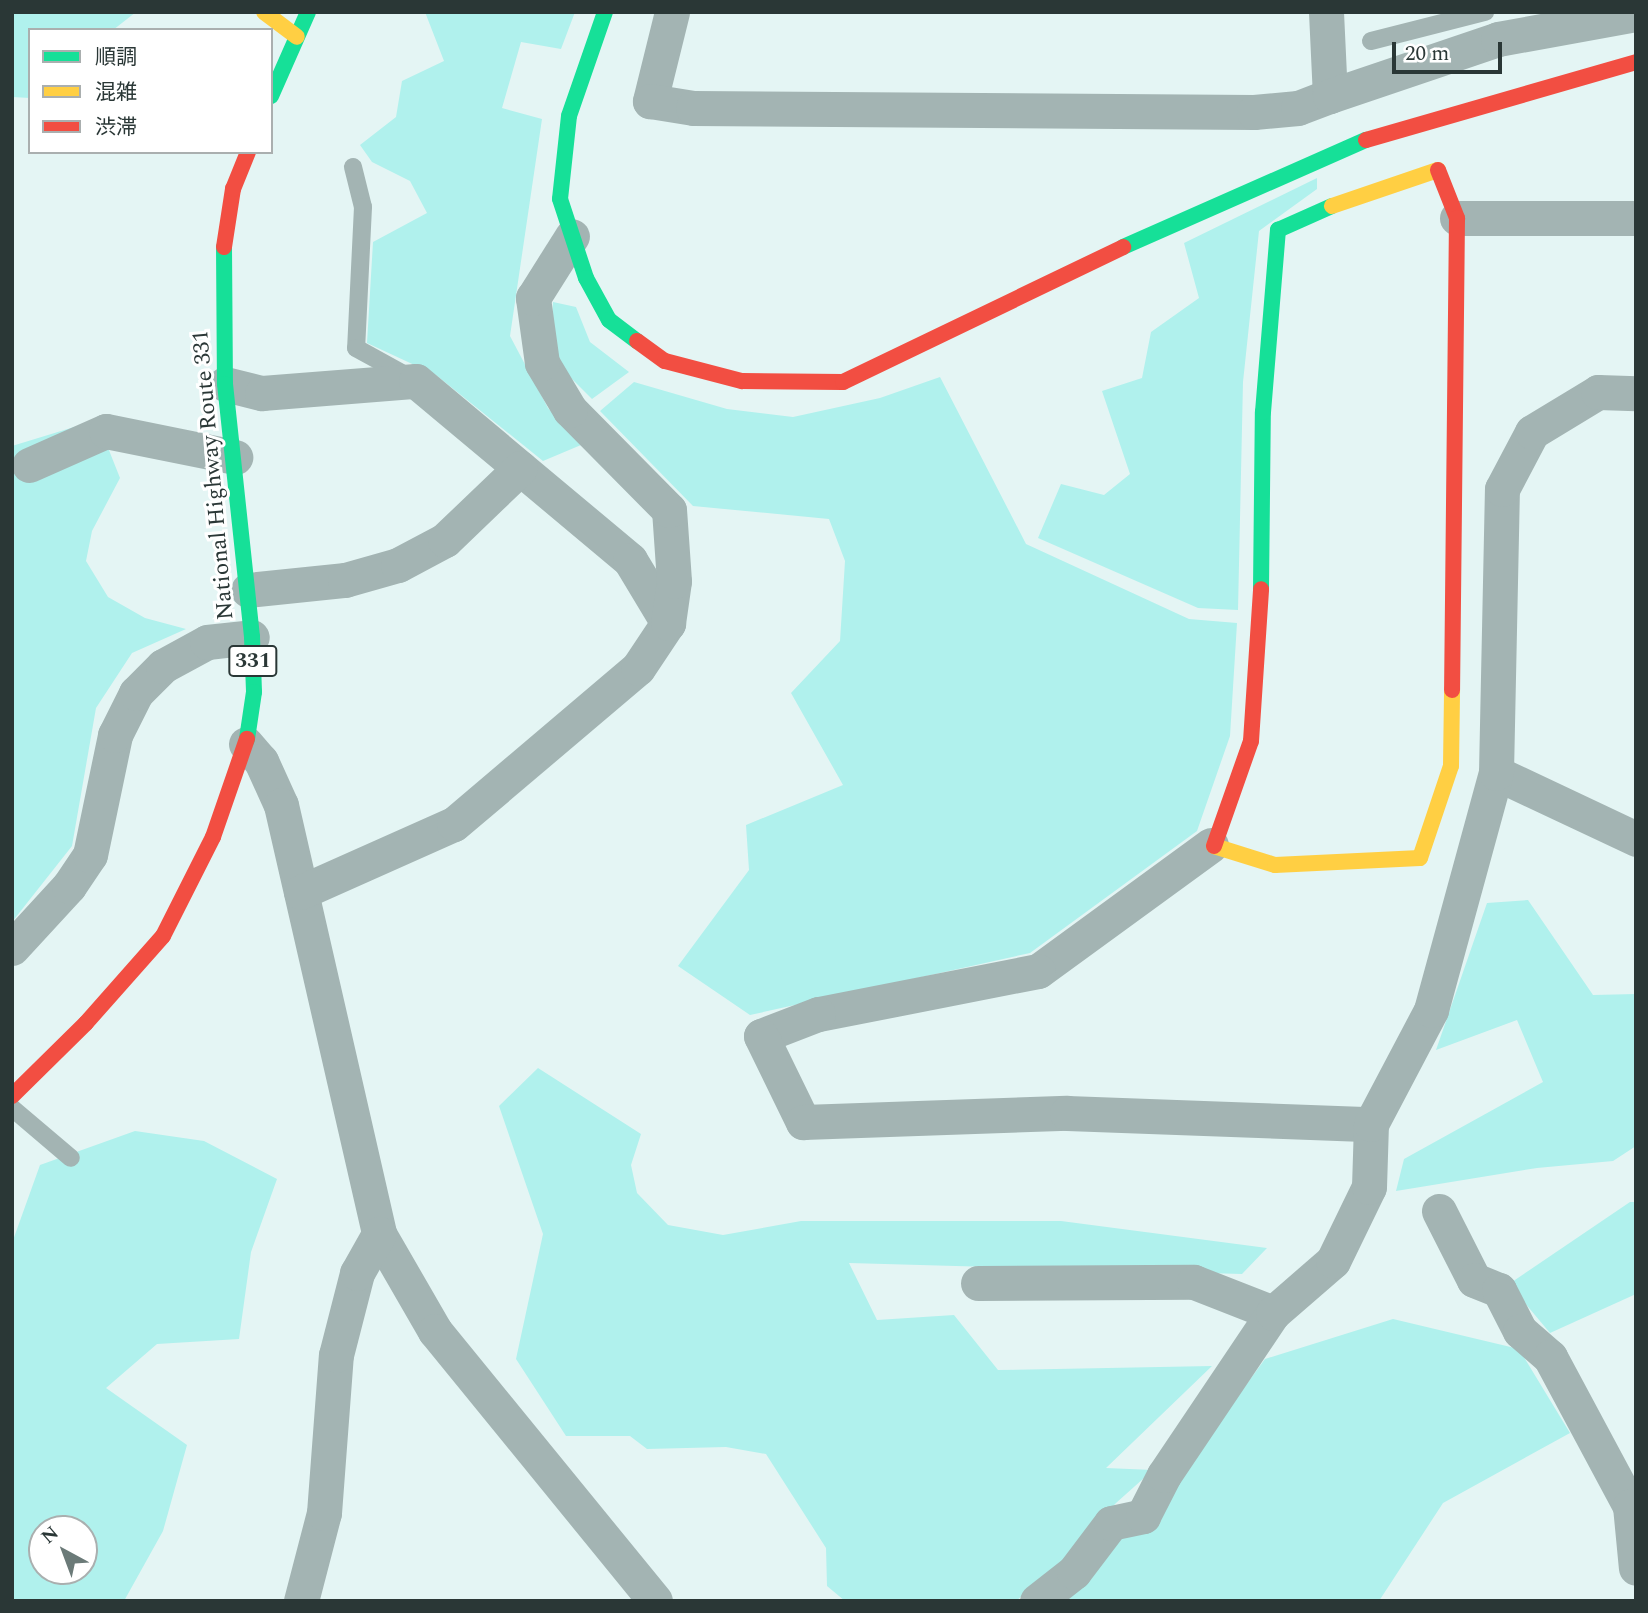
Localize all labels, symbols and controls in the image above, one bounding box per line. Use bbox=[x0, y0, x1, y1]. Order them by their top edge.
legend bbox=[28, 28, 273, 154]
scale bar bbox=[1396, 28, 1506, 72]
text: 20 m bbox=[1405, 38, 1449, 70]
text: 順調 bbox=[95, 42, 137, 74]
text: 混雑 bbox=[95, 77, 137, 109]
text: 渋滞 bbox=[95, 112, 137, 144]
street label: National Highway Route 331 bbox=[188, 329, 240, 621]
road number: 331 bbox=[227, 644, 279, 678]
north arrow bbox=[28, 1515, 98, 1585]
text: N bbox=[35, 1519, 66, 1551]

